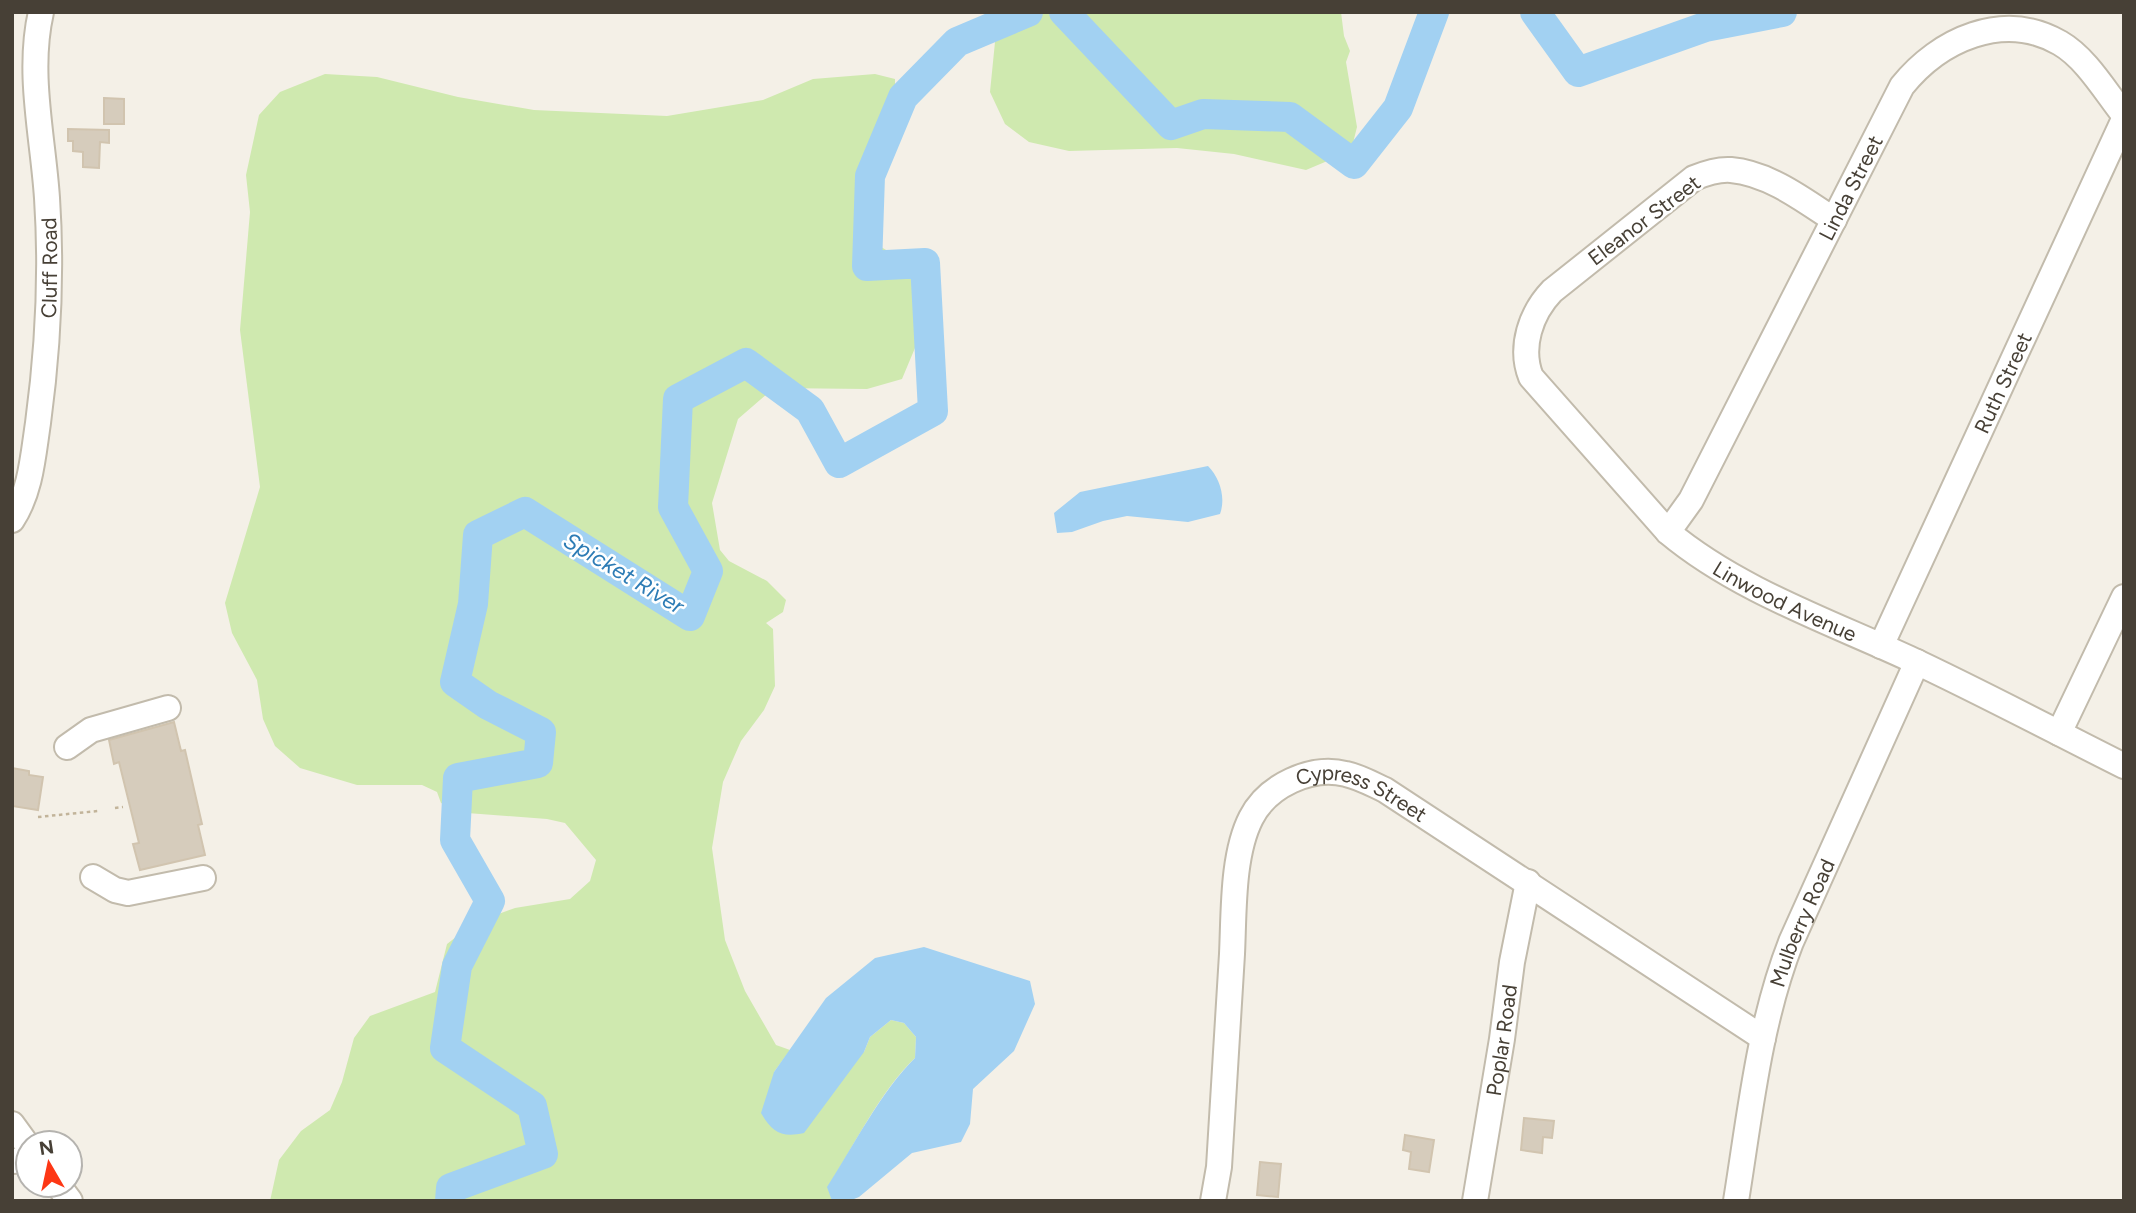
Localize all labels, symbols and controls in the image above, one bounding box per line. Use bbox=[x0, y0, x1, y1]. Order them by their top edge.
street label: Linda Street bbox=[1813, 131, 1887, 244]
street label: Eleanor Street bbox=[1583, 170, 1705, 270]
street label: Cluff Road bbox=[35, 217, 62, 319]
street label: Ruth Street bbox=[1968, 328, 2037, 437]
water label: Spicket River bbox=[559, 526, 690, 621]
street label: Linwood Avenue bbox=[1709, 555, 1861, 646]
street label: Cypress Street bbox=[1292, 759, 1432, 827]
street label: Mulberry Road bbox=[1764, 855, 1839, 990]
street label: Poplar Road bbox=[1480, 983, 1521, 1098]
north arrow bbox=[14, 1129, 84, 1199]
text: N bbox=[37, 1135, 55, 1160]

